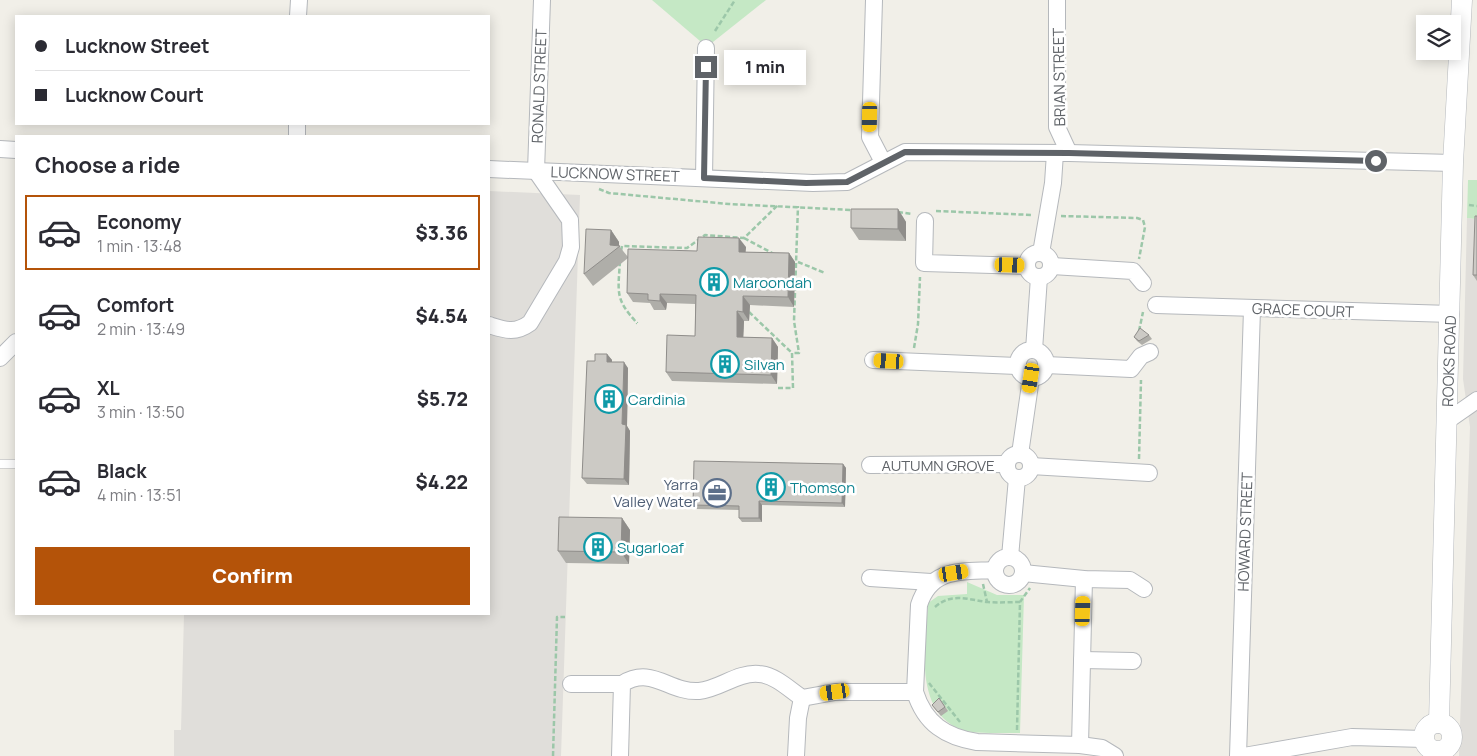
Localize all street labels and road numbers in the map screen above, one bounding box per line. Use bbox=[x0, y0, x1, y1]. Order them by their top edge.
street label: BRIAN STREET bbox=[1048, 27, 1070, 126]
street label: RONALD STREET bbox=[527, 28, 551, 144]
street label: LUCKNOW STREET bbox=[550, 161, 680, 187]
street label: GRACE COURT bbox=[1252, 298, 1354, 322]
street label: ROOKS ROAD bbox=[1437, 315, 1461, 407]
street label: AUTUMN GROVE bbox=[881, 455, 995, 476]
street label: HOWARD STREET bbox=[1232, 472, 1258, 592]

